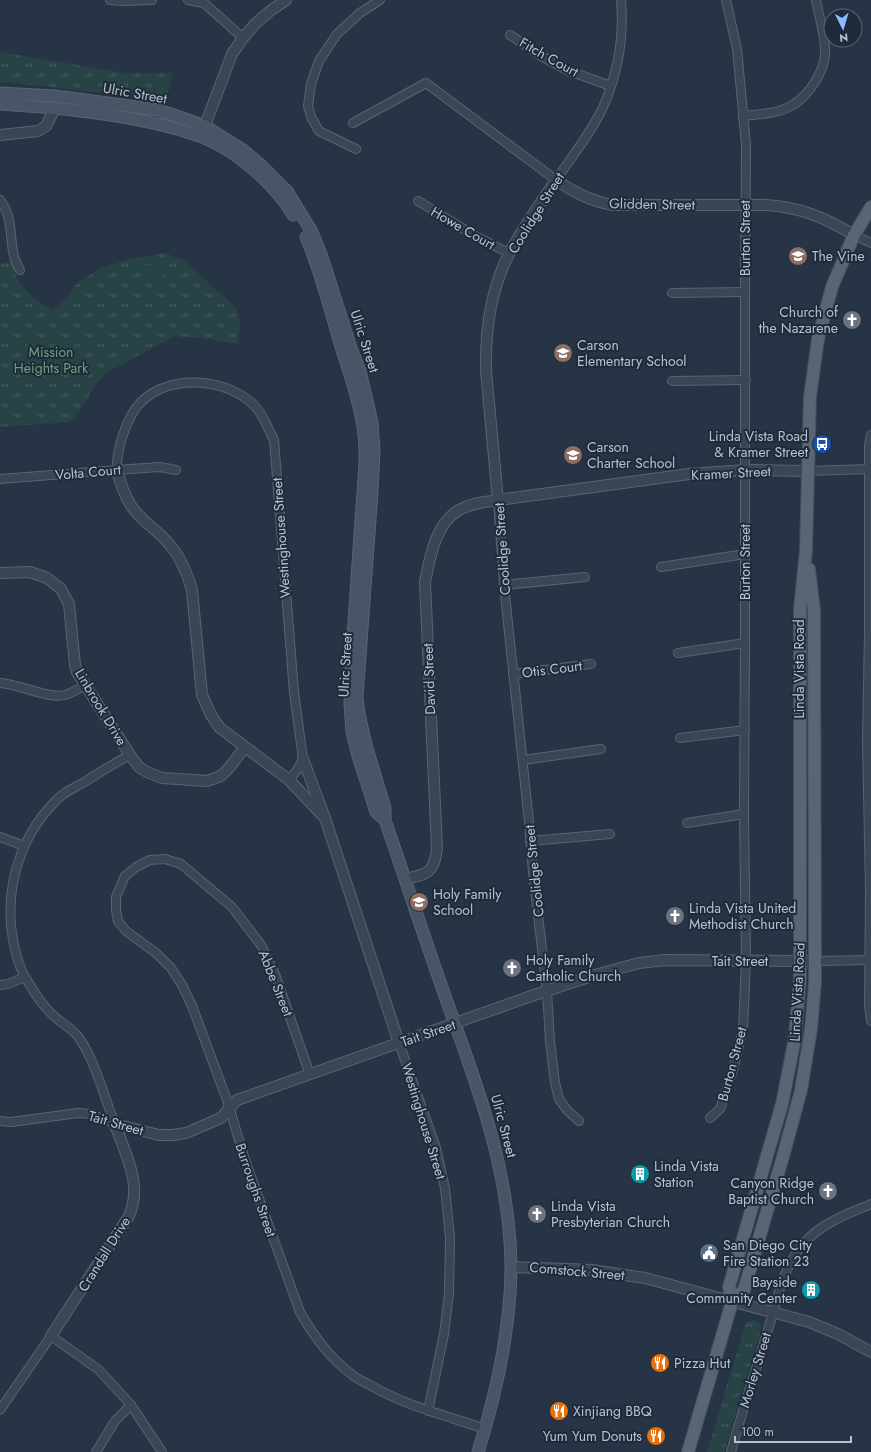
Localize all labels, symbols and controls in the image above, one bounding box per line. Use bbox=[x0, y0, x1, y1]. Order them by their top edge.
north arrow bbox=[823, 8, 863, 48]
text: N bbox=[839, 30, 849, 46]
street label: Fitch Court bbox=[516, 32, 583, 82]
street label: Ulric Street bbox=[101, 78, 169, 109]
street label: Coolidge Street bbox=[503, 168, 569, 258]
street label: Glidden Street bbox=[609, 193, 696, 215]
street label: Burton Street bbox=[735, 199, 755, 276]
street label: Howe Court bbox=[427, 202, 499, 255]
school or university icon: The Vine bbox=[787, 245, 809, 267]
place label: The Vine bbox=[812, 246, 865, 266]
place label: Church of the Nazarene bbox=[759, 302, 839, 338]
street label: Ulric Street bbox=[345, 307, 385, 375]
church icon: Church of the Nazarene bbox=[841, 309, 863, 331]
place label: Carson Elementary School bbox=[577, 335, 687, 371]
park label: Mission Heights Park bbox=[14, 342, 89, 378]
school or university icon: Carson Elementary School bbox=[552, 342, 574, 364]
place label: Linda Vista Road & Kramer Street bbox=[709, 426, 809, 462]
bus stop icon: Linda Vista Road & Kramer Street bbox=[811, 433, 833, 455]
place label: Carson Charter School bbox=[587, 437, 675, 473]
school or university icon: Carson Charter School bbox=[562, 444, 584, 466]
street label: Volta Court bbox=[54, 459, 122, 485]
street label: Kramer Street bbox=[691, 461, 772, 485]
street label: Westinghouse Street bbox=[267, 476, 295, 599]
street label: Coolidge Street bbox=[489, 502, 515, 596]
street label: Burton Street bbox=[735, 523, 755, 600]
street label: Linda Vista Road bbox=[789, 619, 809, 719]
street label: Ulric Street bbox=[333, 632, 357, 698]
street label: David Street bbox=[418, 642, 440, 715]
street label: Otis Court bbox=[521, 655, 584, 683]
street label: Linbrook Drive bbox=[70, 665, 132, 749]
street label: Coolidge Street bbox=[519, 823, 549, 918]
place label: Holy Family School bbox=[433, 884, 502, 920]
school or university icon: Holy Family School bbox=[408, 891, 430, 913]
place label: Linda Vista United Methodist Church bbox=[689, 898, 796, 934]
church icon: Linda Vista United Methodist Church bbox=[664, 905, 686, 927]
street label: Linda Vista Road bbox=[784, 942, 810, 1042]
street label: Abbe Street bbox=[254, 947, 299, 1020]
place label: Holy Family Catholic Church bbox=[526, 950, 621, 986]
street label: Tait Street bbox=[712, 951, 769, 971]
church icon: Holy Family Catholic Church bbox=[501, 957, 523, 979]
street label: Tait Street bbox=[398, 1014, 459, 1052]
street label: Burton Street bbox=[713, 1024, 752, 1103]
street label: Westinghouse Street bbox=[397, 1060, 451, 1182]
street label: Ulric Street bbox=[486, 1092, 522, 1160]
street label: Tait Street bbox=[86, 1106, 146, 1141]
street label: Burroughs Street bbox=[231, 1140, 282, 1240]
place label: Linda Vista Station bbox=[654, 1156, 719, 1192]
building icon: Linda Vista Station bbox=[629, 1163, 651, 1185]
place label: Canyon Ridge Baptist Church bbox=[728, 1173, 814, 1209]
church icon: Canyon Ridge Baptist Church bbox=[817, 1180, 839, 1202]
place label: Linda Vista Presbyterian Church bbox=[551, 1196, 670, 1232]
church icon: Linda Vista Presbyterian Church bbox=[526, 1203, 548, 1225]
street label: Crandall Drive bbox=[73, 1213, 135, 1295]
place label: San Diego City Fire Station 23 bbox=[723, 1235, 813, 1271]
public building icon: San Diego City Fire Station 23 bbox=[698, 1242, 720, 1264]
street label: Comstock Street bbox=[529, 1257, 626, 1285]
place label: Bayside Community Center bbox=[686, 1272, 797, 1308]
building icon: Bayside Community Center bbox=[800, 1279, 822, 1301]
street label: Morley Street bbox=[734, 1329, 776, 1410]
restaurant icon: Pizza Hut bbox=[649, 1352, 671, 1374]
place label: Pizza Hut bbox=[674, 1353, 731, 1373]
restaurant icon: Xinjiang BBQ bbox=[548, 1400, 570, 1422]
place label: Xinjiang BBQ bbox=[573, 1401, 653, 1421]
scale bar bbox=[735, 1418, 851, 1444]
text: 100 m bbox=[741, 1423, 774, 1441]
restaurant icon: Yum Yum Donuts bbox=[645, 1425, 667, 1447]
place label: Yum Yum Donuts bbox=[543, 1426, 642, 1446]

